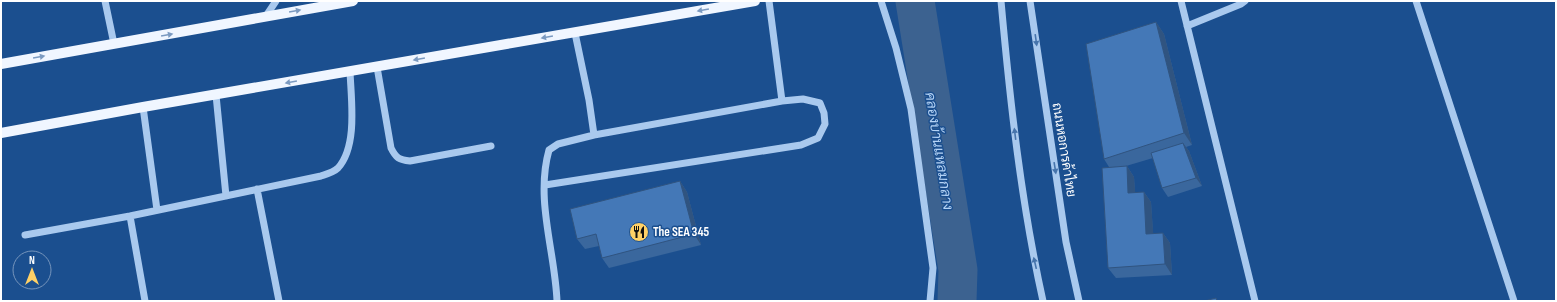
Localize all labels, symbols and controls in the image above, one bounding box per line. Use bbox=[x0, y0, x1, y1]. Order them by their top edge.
one-way arrow bbox=[697, 7, 709, 13]
one-way arrow bbox=[289, 8, 301, 14]
one-way arrow bbox=[161, 31, 173, 37]
one-way arrow bbox=[1033, 34, 1039, 46]
one-way arrow bbox=[541, 35, 553, 41]
one-way arrow bbox=[33, 54, 46, 60]
one-way arrow bbox=[413, 57, 425, 63]
one-way arrow bbox=[285, 79, 297, 85]
water label: คลองบ้านแหลมกลาง bbox=[921, 91, 957, 211]
street label: ถนนหอการค้าไทย bbox=[1049, 101, 1081, 198]
one-way arrow bbox=[1012, 128, 1019, 140]
one-way arrow bbox=[1052, 162, 1058, 174]
restaurant icon: The SEA 345 bbox=[628, 221, 650, 243]
place label: The SEA 345 bbox=[653, 224, 710, 240]
north arrow bbox=[12, 250, 52, 290]
text: N bbox=[29, 254, 35, 267]
one-way arrow bbox=[1031, 257, 1037, 269]

